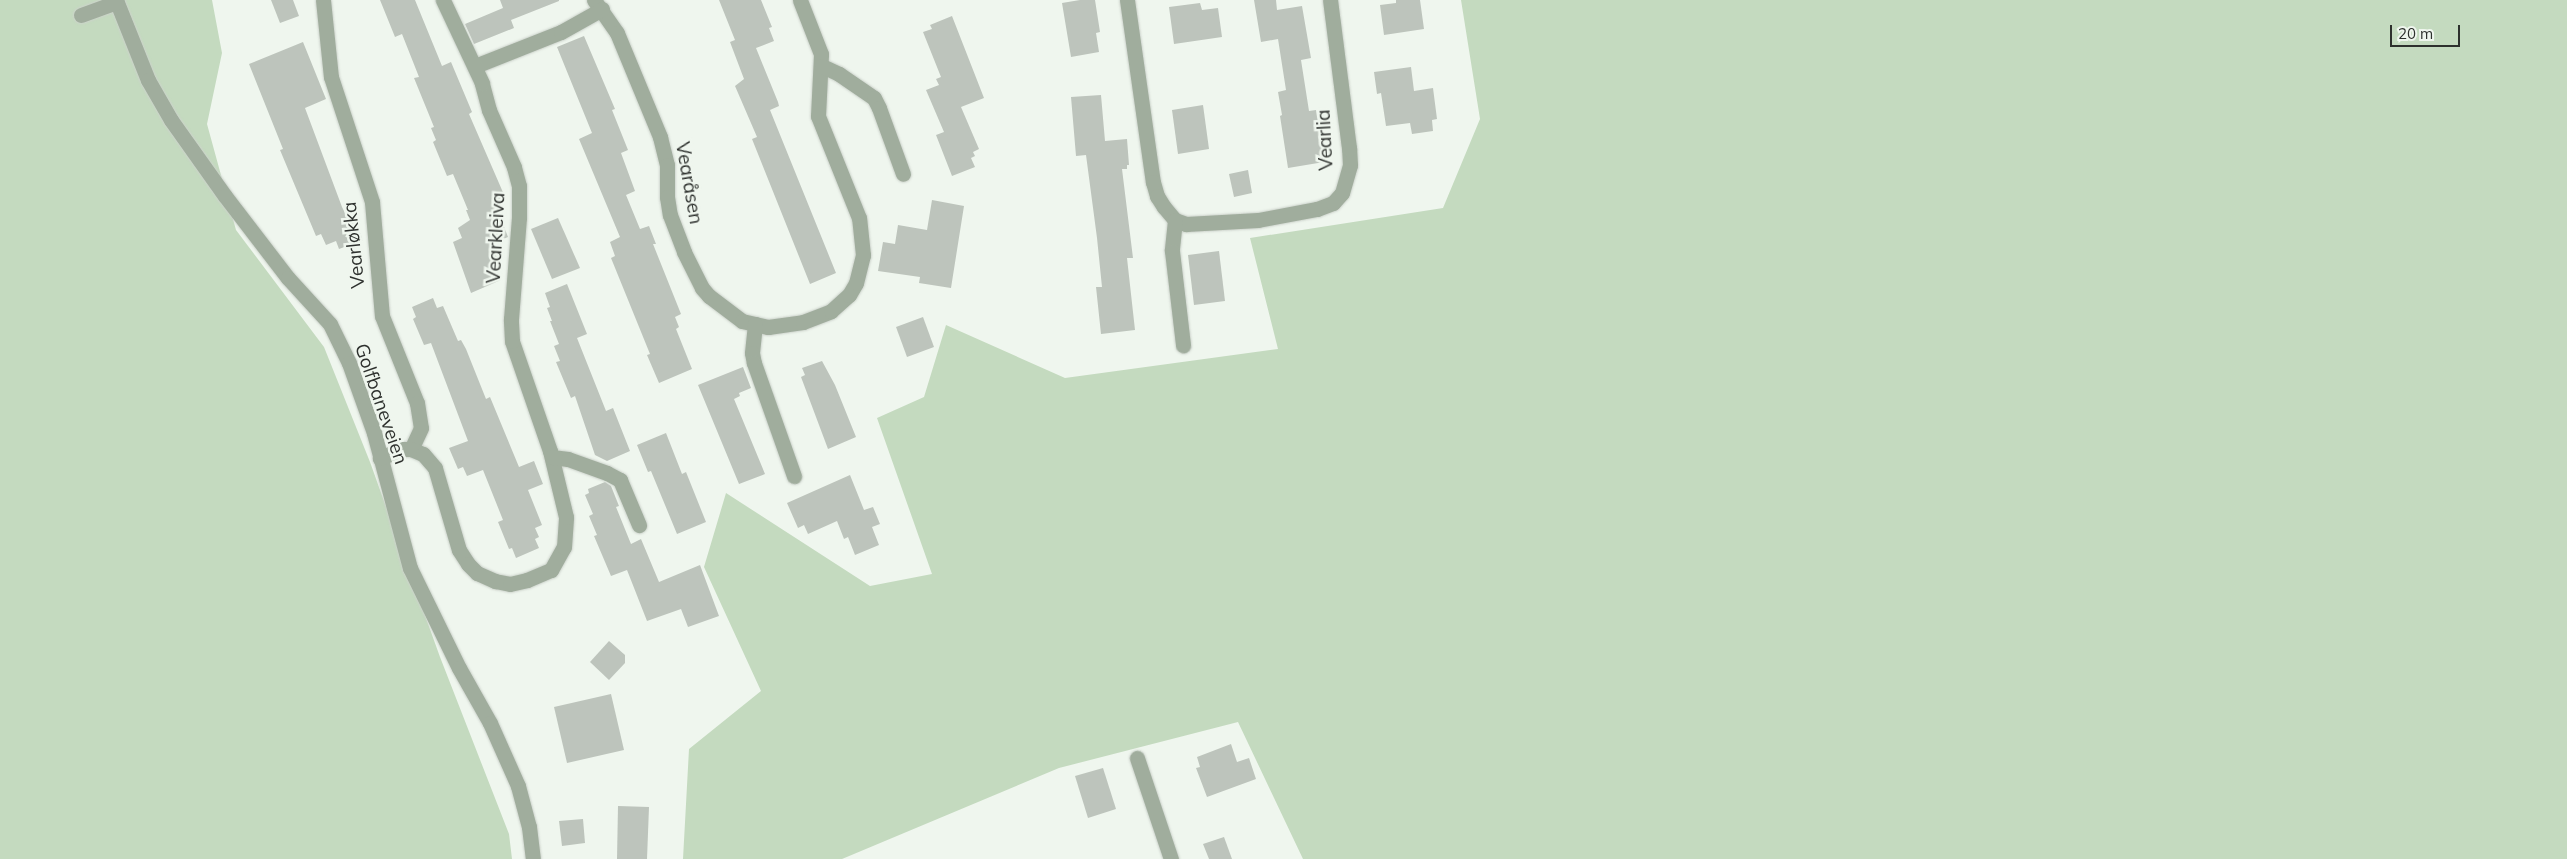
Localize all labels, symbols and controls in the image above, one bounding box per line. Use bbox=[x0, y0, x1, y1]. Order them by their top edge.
scale bar bbox=[2392, 15, 2462, 47]
text: 20 m bbox=[2398, 24, 2433, 43]
street label: Vearlia bbox=[1312, 109, 1338, 171]
street label: Vearåsen bbox=[671, 140, 707, 226]
street label: Vearkleiva bbox=[482, 192, 510, 284]
street label: Vearløkka bbox=[338, 201, 370, 289]
street label: Golfbaneveien bbox=[350, 341, 412, 467]

